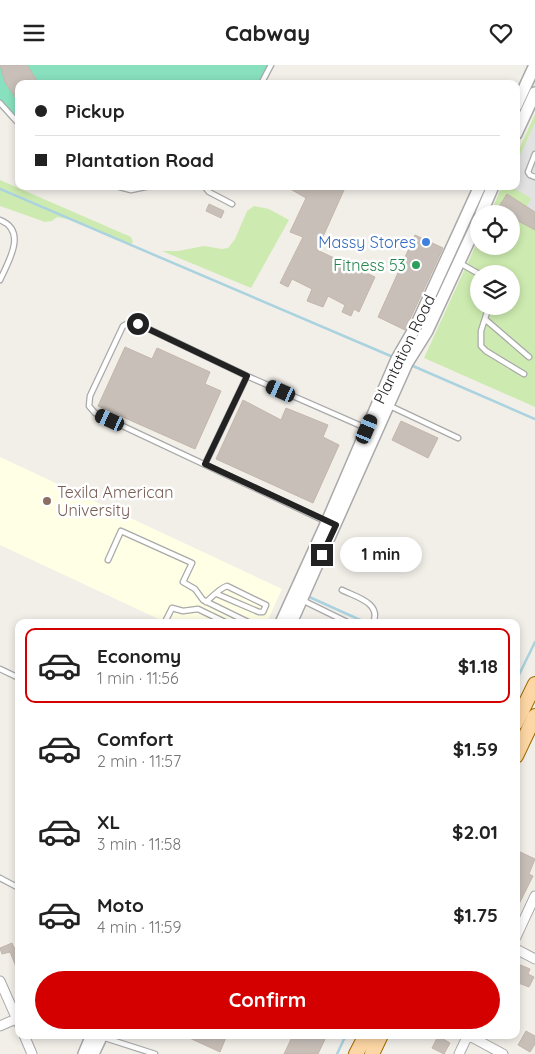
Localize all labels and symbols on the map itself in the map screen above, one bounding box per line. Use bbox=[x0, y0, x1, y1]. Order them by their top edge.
place label: Massy Stores bbox=[318, 232, 416, 252]
marker: Massy Stores bbox=[420, 236, 432, 248]
place label: Fitness 53 bbox=[333, 255, 406, 275]
marker: Fitness 53 bbox=[410, 259, 422, 271]
street label: Plantation Road bbox=[369, 291, 439, 407]
route start bbox=[127, 313, 149, 335]
car bbox=[264, 378, 297, 404]
car bbox=[93, 407, 126, 433]
car bbox=[354, 412, 379, 446]
place label: Texila American University bbox=[57, 482, 173, 520]
marker: Texila American University bbox=[41, 495, 53, 507]
callout: 1 min bbox=[340, 537, 422, 573]
route end bbox=[311, 544, 333, 566]

